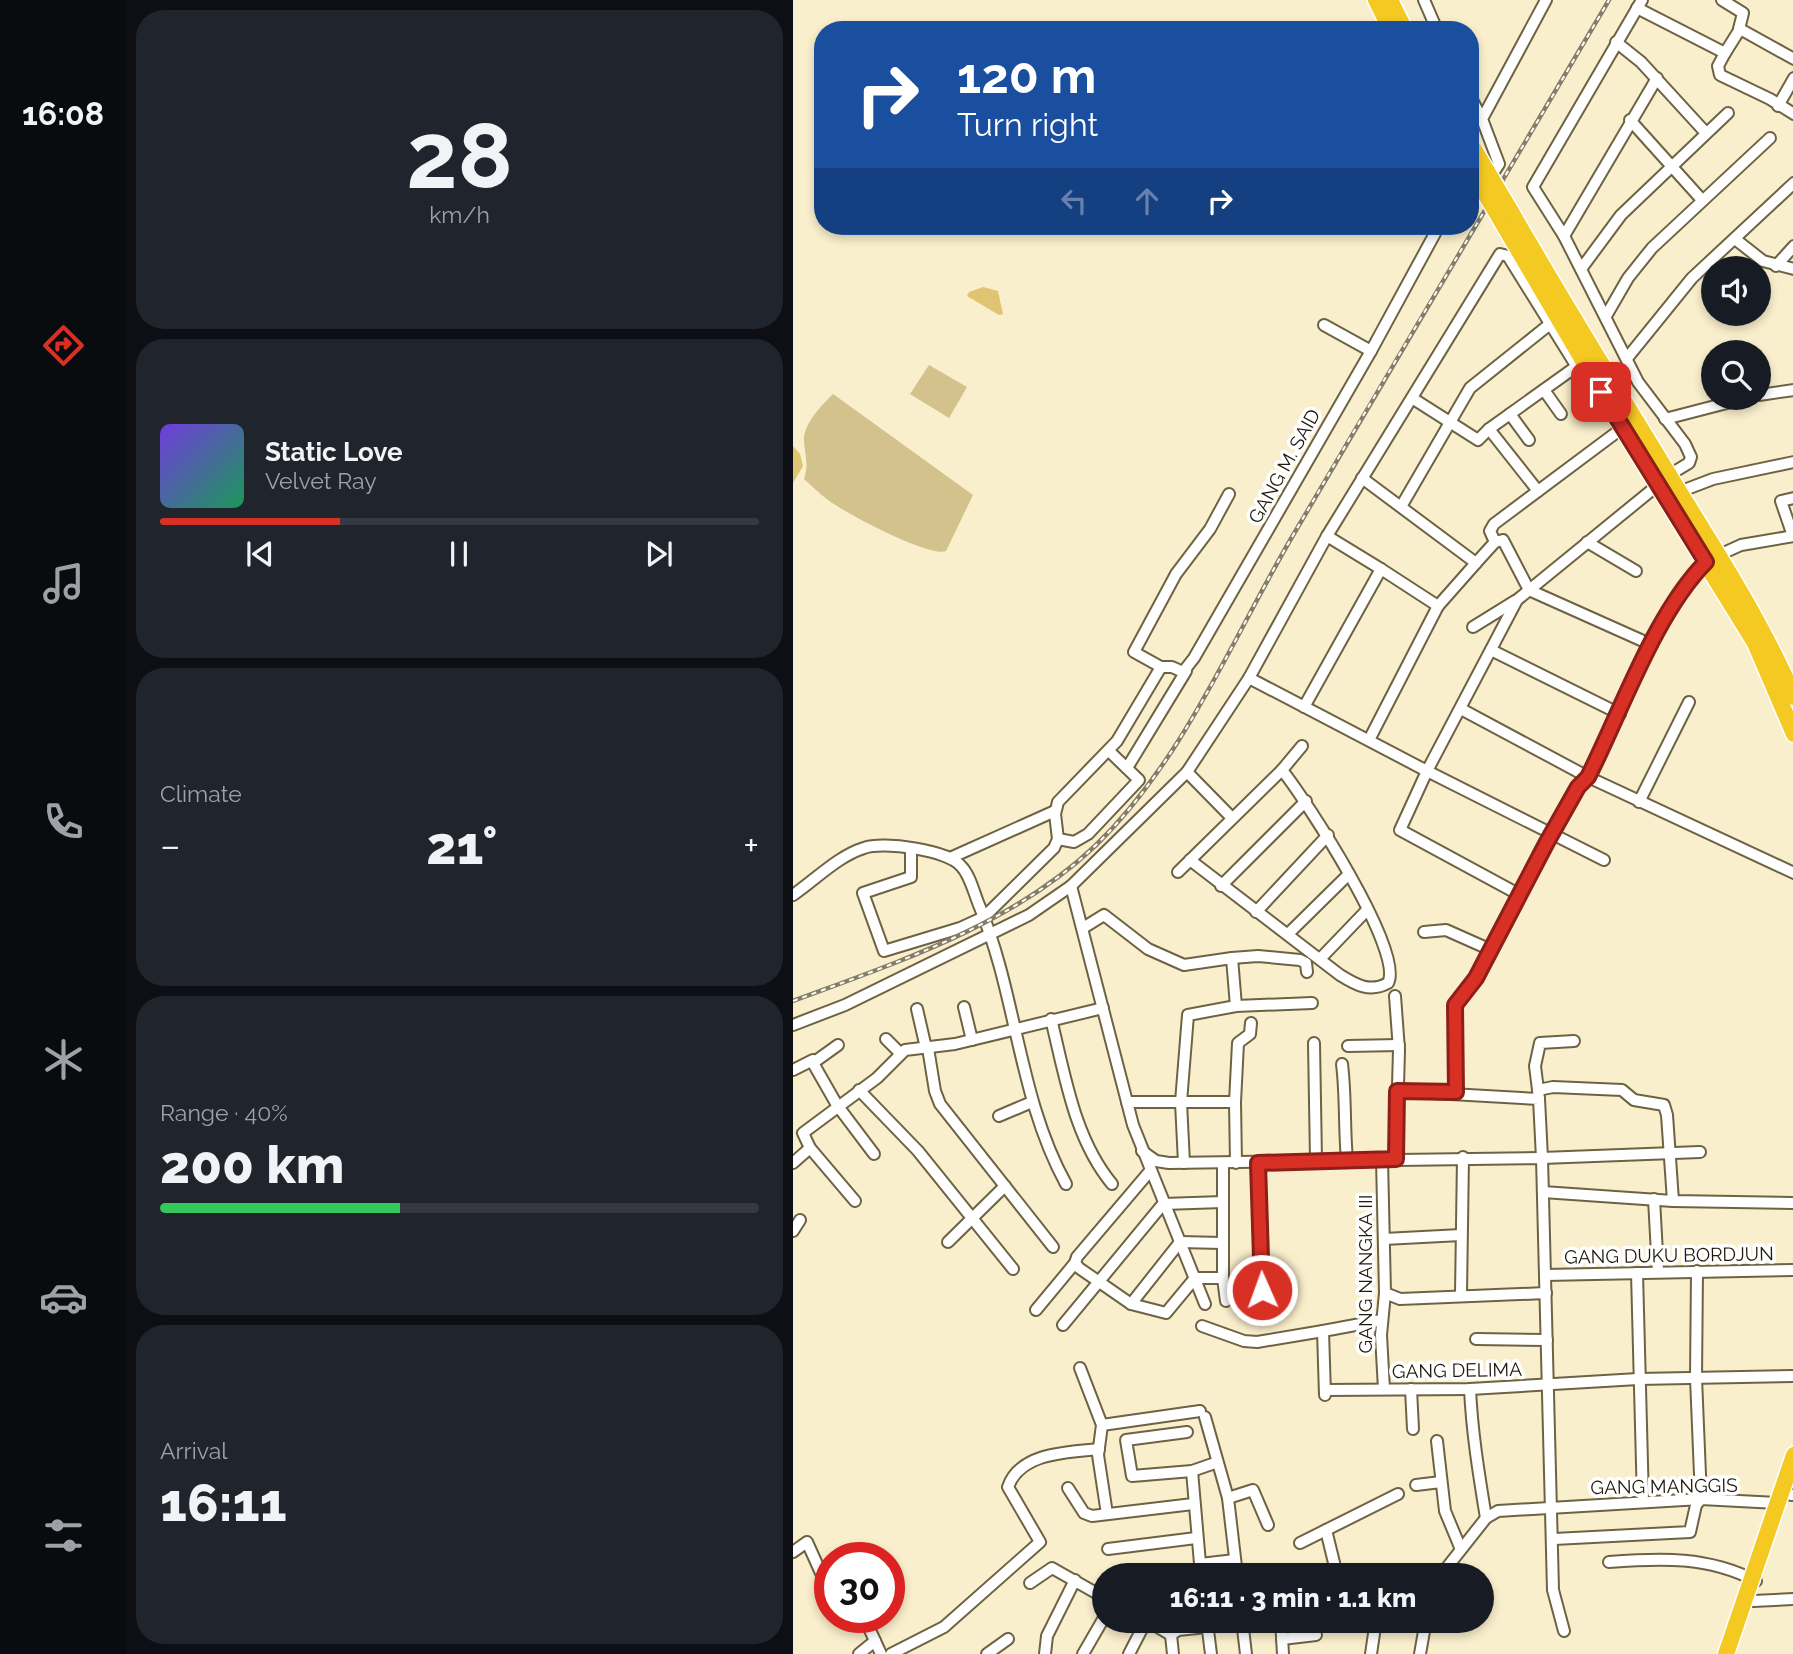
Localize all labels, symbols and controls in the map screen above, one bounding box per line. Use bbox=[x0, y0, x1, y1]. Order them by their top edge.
text: 120 m bbox=[957, 47, 1096, 104]
icon: right bbox=[842, 49, 933, 140]
text: 16:08 bbox=[22, 95, 104, 132]
text: 28 bbox=[406, 102, 513, 209]
text: Turn right bbox=[957, 106, 1098, 143]
icon: left bbox=[1055, 182, 1093, 220]
icon: ahead bbox=[1128, 182, 1166, 220]
icon: right bbox=[1201, 182, 1239, 220]
text: km/h bbox=[429, 201, 490, 228]
map controls bbox=[1701, 256, 1771, 410]
button: sound bbox=[1701, 256, 1771, 326]
icon: directions bbox=[39, 321, 88, 370]
button: search bbox=[1701, 340, 1771, 410]
pin bbox=[1571, 362, 1631, 422]
icon: arrive bbox=[1582, 373, 1620, 411]
street label: GANG M. SAID bbox=[1244, 405, 1324, 527]
text: Static Love bbox=[265, 437, 403, 467]
text: Velvet Ray bbox=[265, 467, 377, 494]
icon: previous bbox=[241, 535, 279, 573]
icon: pause bbox=[440, 535, 478, 573]
icon: next bbox=[640, 535, 678, 573]
icon: music bbox=[39, 559, 88, 608]
text: Climate bbox=[160, 780, 242, 807]
icon: phone bbox=[39, 797, 88, 846]
text: 21° bbox=[426, 815, 497, 876]
text: − bbox=[160, 823, 180, 868]
text: + bbox=[743, 823, 759, 868]
icon: climate bbox=[39, 1035, 88, 1084]
text: Range · 40% bbox=[160, 1099, 288, 1126]
text: 200 km bbox=[160, 1134, 344, 1195]
street label: GANG NANGKA III bbox=[1354, 1195, 1376, 1353]
street label: GANG DUKU BORDJUN bbox=[1564, 1242, 1774, 1268]
position arrow bbox=[1225, 1253, 1299, 1327]
icon: car bbox=[39, 1273, 88, 1322]
street label: GANG DELIMA bbox=[1392, 1358, 1522, 1382]
text: Arrival bbox=[160, 1437, 227, 1464]
text: 16:11 bbox=[160, 1472, 287, 1533]
street label: GANG MANGGIS bbox=[1590, 1474, 1738, 1498]
icon: filters bbox=[39, 1511, 88, 1560]
speed limit sign: 30 bbox=[814, 1542, 905, 1633]
text: 16:11 · 3 min · 1.1 km bbox=[1170, 1583, 1416, 1613]

